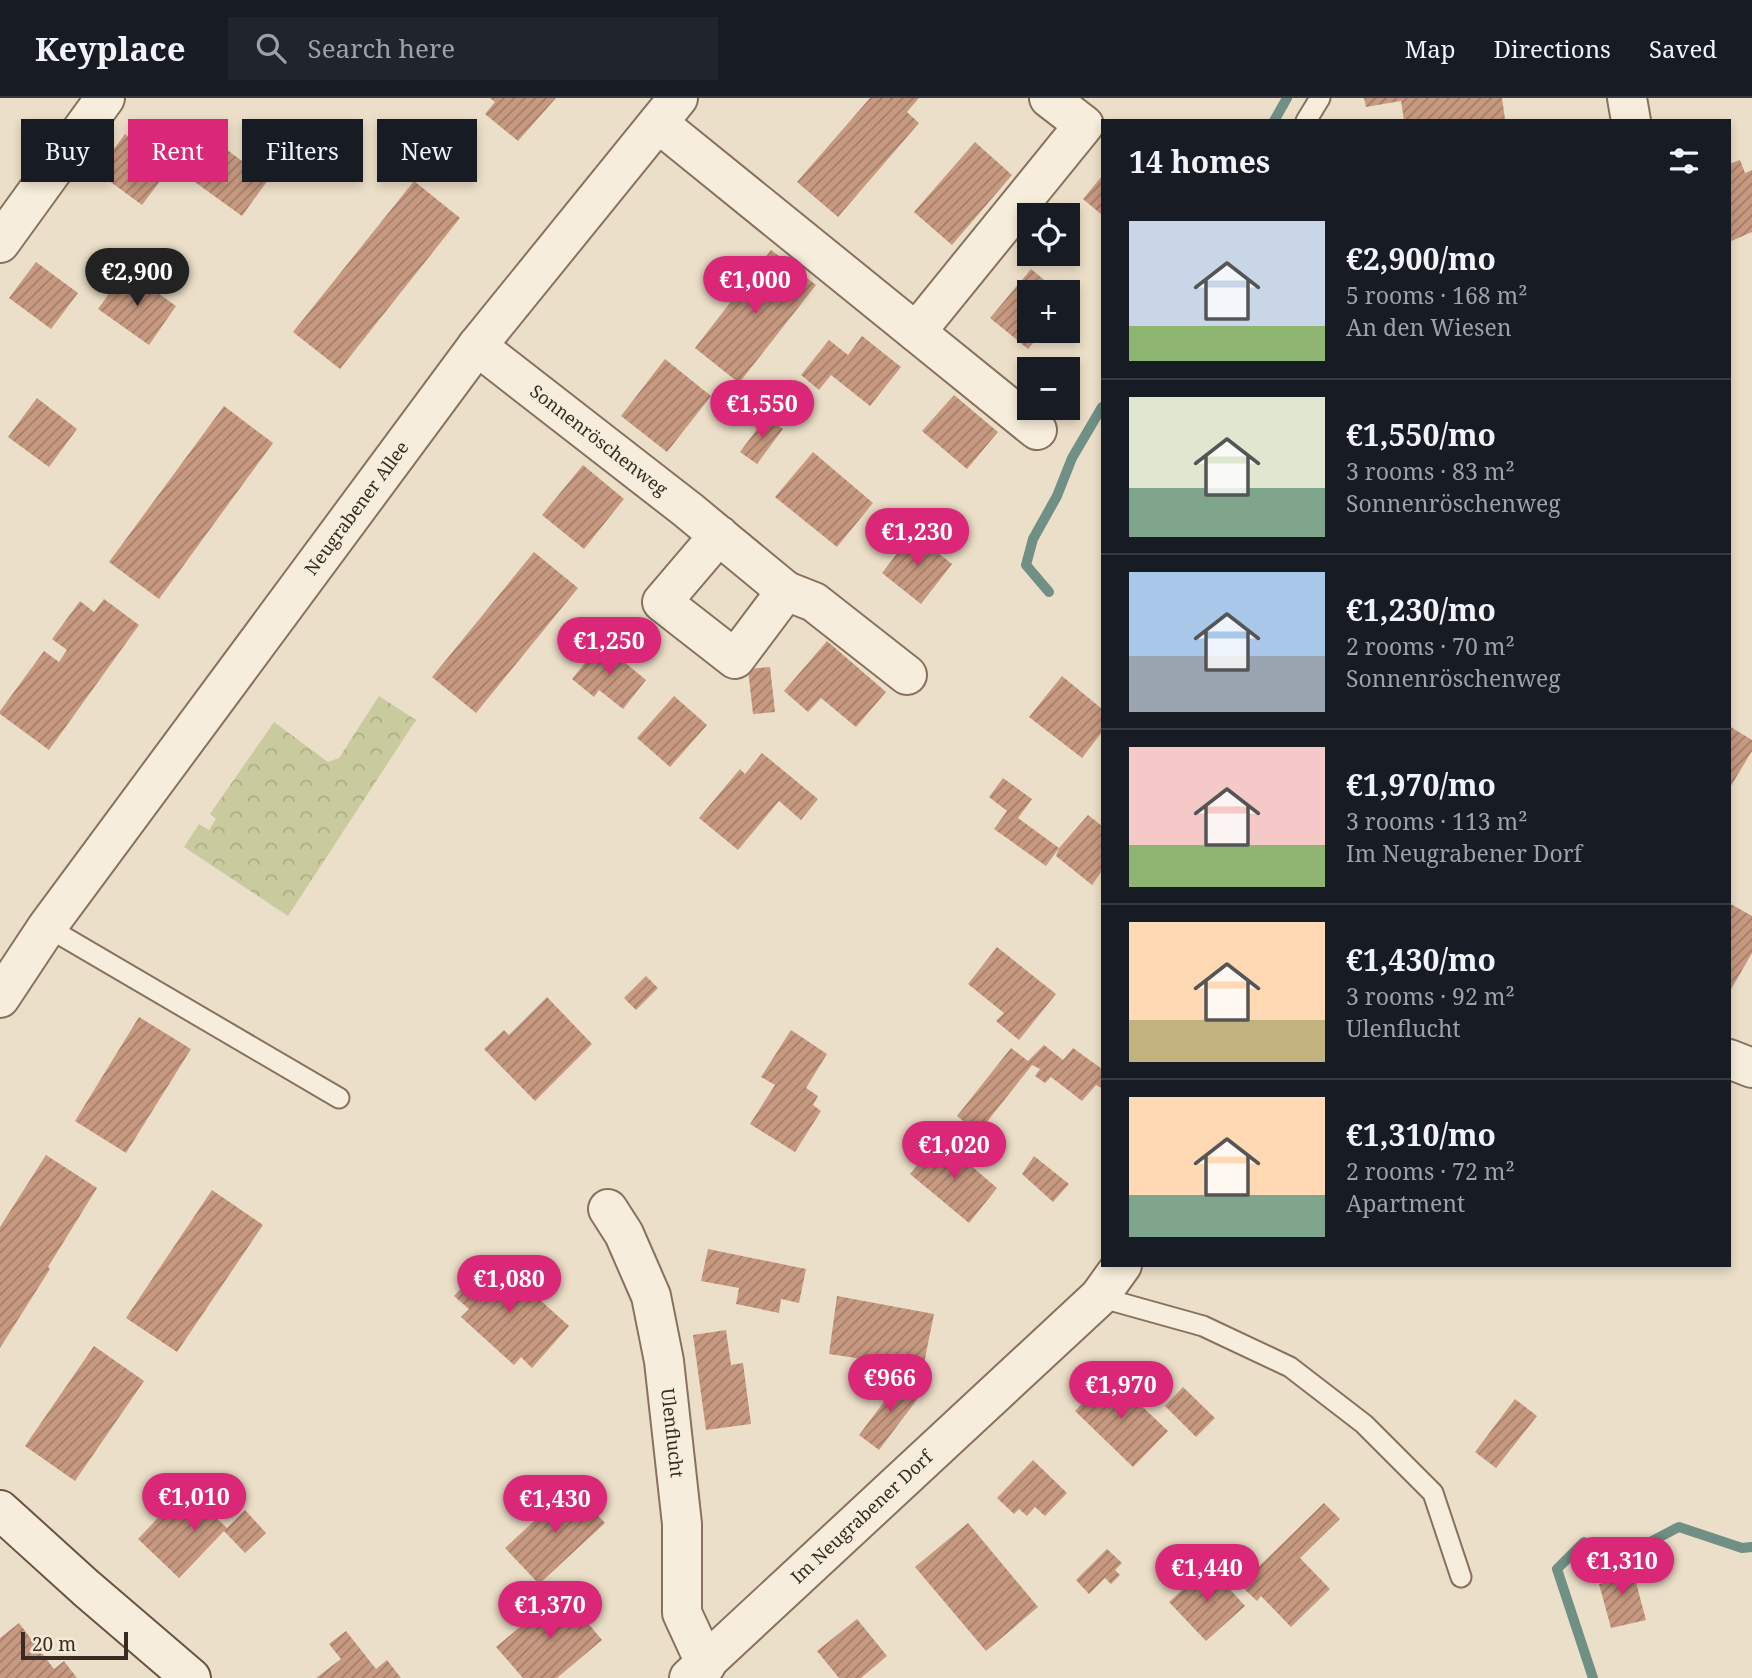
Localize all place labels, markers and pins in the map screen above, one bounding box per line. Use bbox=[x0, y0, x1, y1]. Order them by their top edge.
pin: €2,900 bbox=[80, 248, 194, 308]
pin: €1,000 bbox=[698, 256, 812, 316]
pin: €1,550 bbox=[705, 380, 819, 440]
pin: €1,230 bbox=[860, 508, 974, 568]
pin: €1,250 bbox=[552, 618, 666, 677]
pin: €1,020 bbox=[897, 1122, 1011, 1181]
pin: €1,080 bbox=[452, 1256, 566, 1315]
pin: €966 bbox=[849, 1354, 931, 1414]
pin: €1,970 bbox=[1064, 1362, 1178, 1421]
pin: €1,010 bbox=[137, 1474, 251, 1533]
pin: €1,430 bbox=[498, 1476, 612, 1535]
pin: €1,310 bbox=[1565, 1538, 1679, 1597]
pin: €1,440 bbox=[1150, 1544, 1264, 1604]
pin: €1,370 bbox=[493, 1582, 607, 1641]

